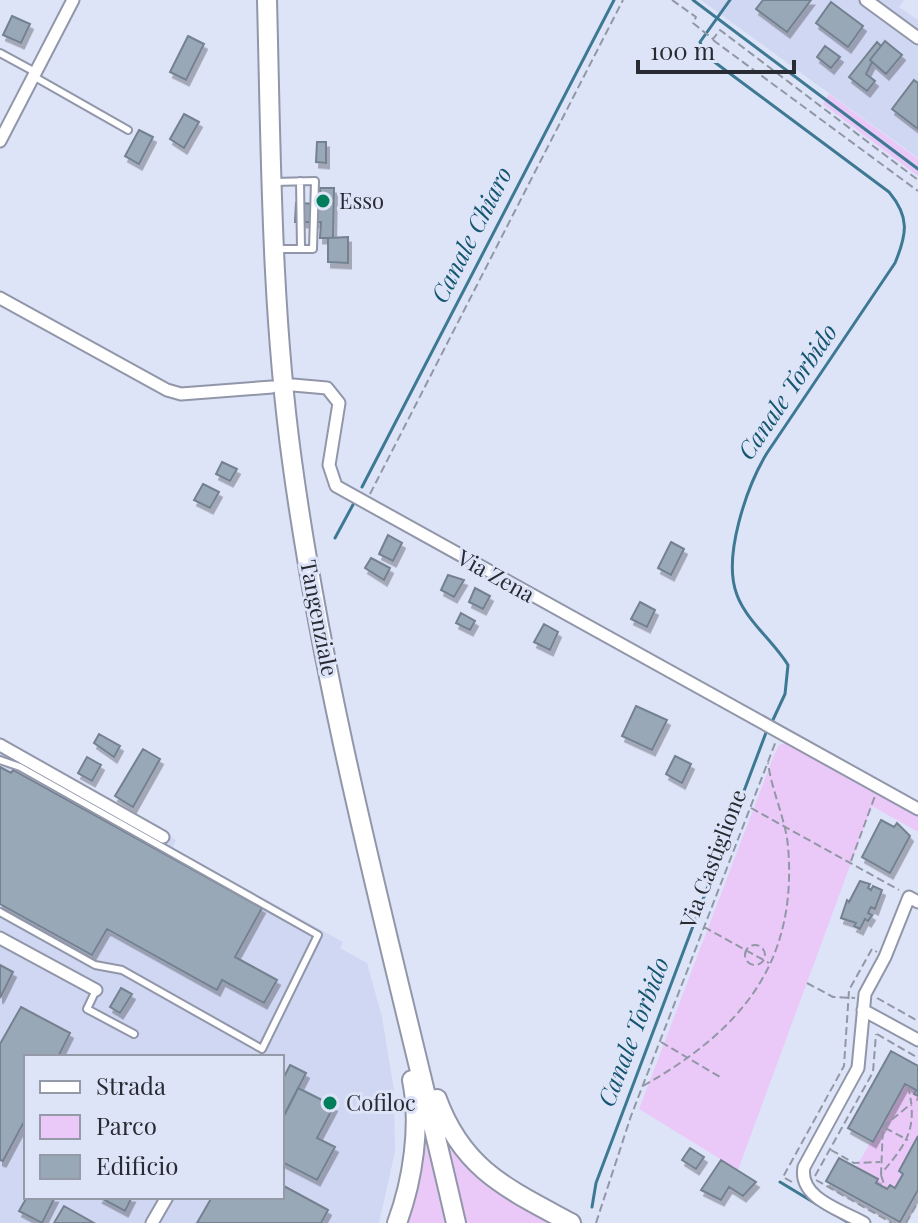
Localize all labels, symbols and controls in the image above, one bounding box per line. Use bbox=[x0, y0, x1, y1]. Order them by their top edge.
scale bar bbox=[638, 24, 794, 74]
text: 100 m bbox=[650, 34, 715, 66]
water label: Canale Chiaro bbox=[422, 161, 518, 307]
place label: Esso bbox=[339, 185, 384, 215]
marker: Esso bbox=[314, 192, 332, 210]
water label: Canale Torbido bbox=[729, 317, 844, 465]
street label: Via Zena bbox=[452, 541, 541, 609]
street label: Tangenziale bbox=[294, 557, 346, 679]
street label: Via Castiglione bbox=[671, 785, 752, 933]
water label: Canale Torbido bbox=[589, 952, 675, 1110]
legend bbox=[24, 1055, 284, 1199]
text: Strada bbox=[96, 1069, 166, 1101]
place label: Cofiloc bbox=[346, 1087, 416, 1117]
marker: Cofiloc bbox=[321, 1094, 339, 1112]
text: Parco bbox=[96, 1109, 157, 1141]
text: Edificio bbox=[96, 1149, 178, 1181]

